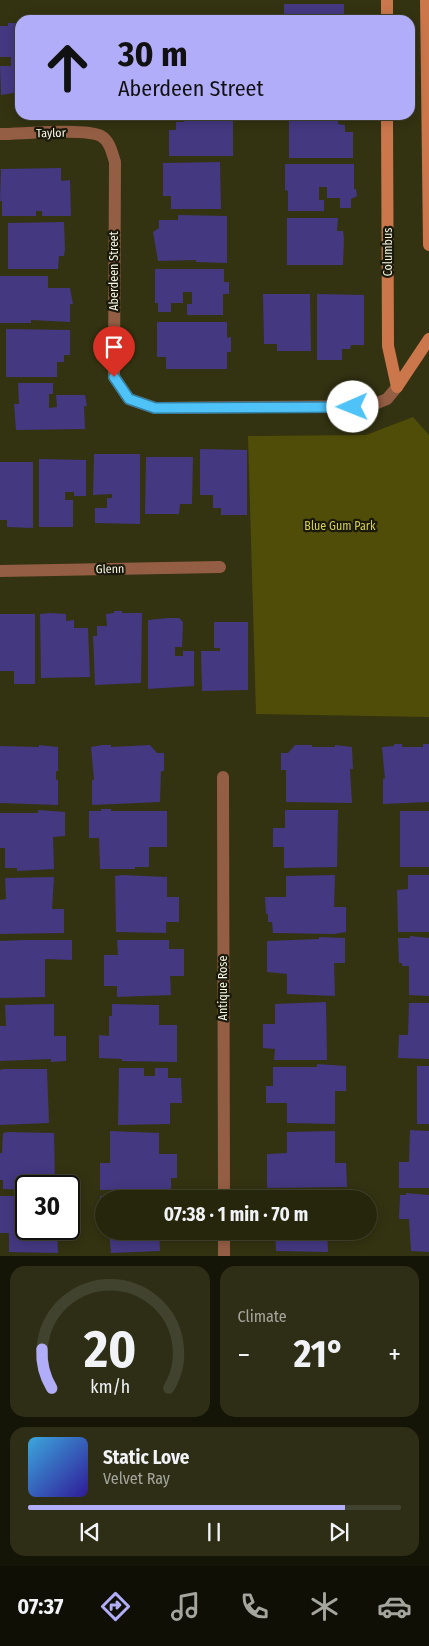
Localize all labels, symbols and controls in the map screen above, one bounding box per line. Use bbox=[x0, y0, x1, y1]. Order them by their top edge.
text: 30 m bbox=[118, 33, 188, 75]
icon: ahead bbox=[35, 35, 100, 100]
text: Aberdeen Street bbox=[118, 75, 264, 102]
street label: Taylor bbox=[36, 126, 67, 140]
street label: Columbus bbox=[381, 228, 395, 276]
street label: Aberdeen Street bbox=[107, 231, 121, 311]
pin bbox=[93, 326, 135, 377]
icon: arrive bbox=[100, 333, 128, 361]
position arrow bbox=[326, 380, 378, 432]
park label: Blue Gum Park bbox=[304, 519, 376, 533]
street label: Glenn bbox=[96, 562, 124, 576]
street label: Antique Rose bbox=[216, 956, 230, 1020]
speed limit sign: 30 bbox=[15, 1175, 80, 1240]
text: 07:38 · 1 min · 70 m bbox=[164, 1203, 308, 1226]
text: Climate bbox=[238, 1307, 287, 1326]
text: 20 bbox=[83, 1318, 136, 1381]
text: 21° bbox=[294, 1331, 345, 1377]
text: − bbox=[238, 1338, 250, 1371]
text: + bbox=[388, 1338, 401, 1371]
text: km/h bbox=[90, 1376, 130, 1398]
text: Static Love bbox=[103, 1446, 190, 1469]
text: Velvet Ray bbox=[103, 1469, 170, 1488]
icon: previous bbox=[76, 1518, 104, 1546]
icon: pause bbox=[200, 1518, 228, 1546]
icon: next bbox=[325, 1518, 353, 1546]
icon: directions bbox=[98, 1589, 133, 1624]
icon: music bbox=[168, 1589, 203, 1624]
icon: phone bbox=[237, 1589, 272, 1624]
icon: climate bbox=[307, 1589, 342, 1624]
icon: car bbox=[377, 1589, 412, 1624]
text: 07:37 bbox=[17, 1593, 63, 1620]

